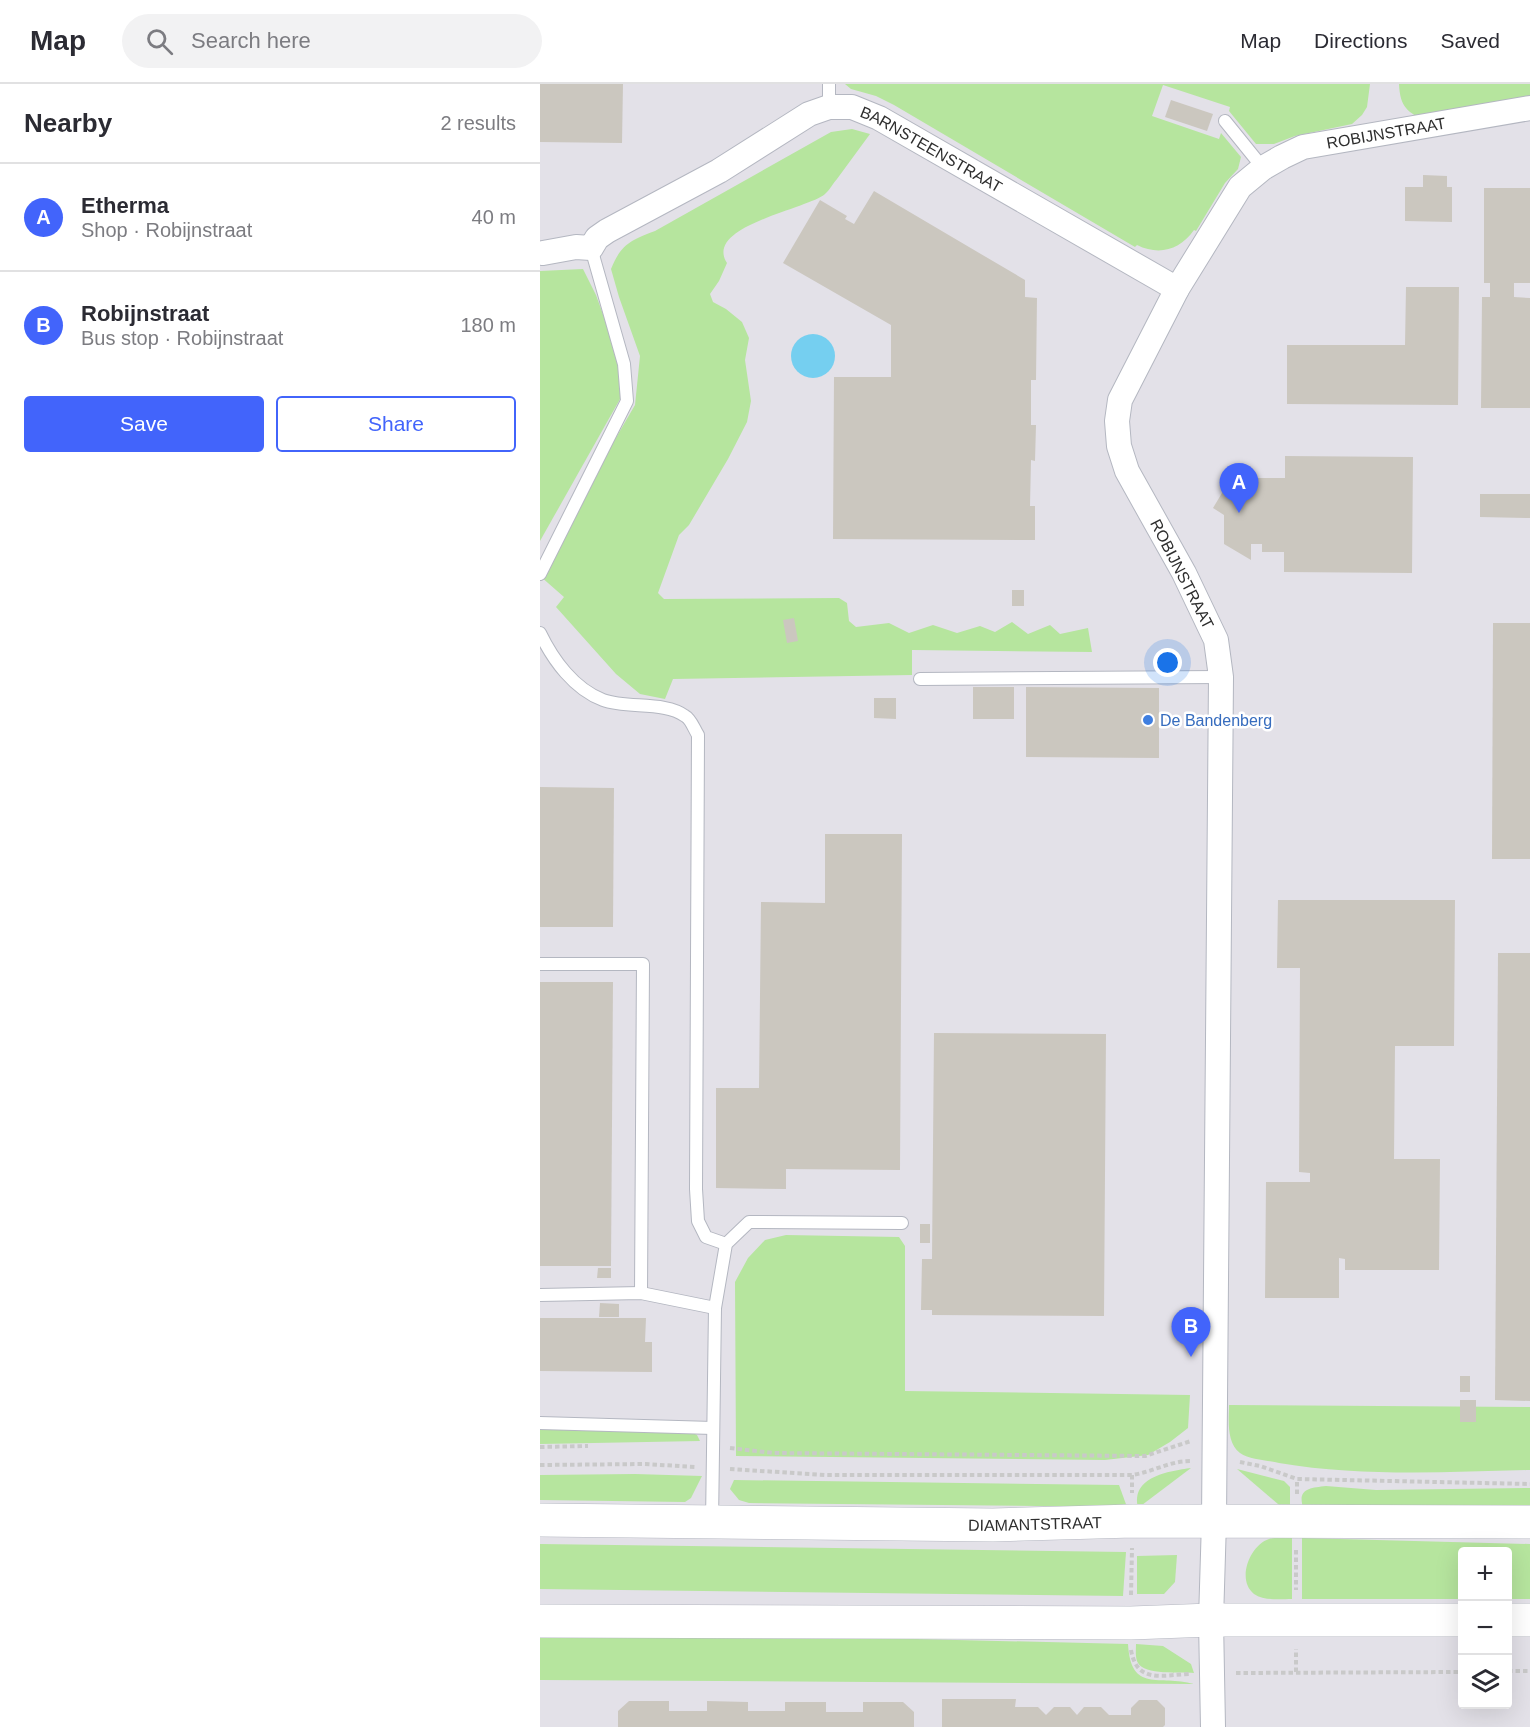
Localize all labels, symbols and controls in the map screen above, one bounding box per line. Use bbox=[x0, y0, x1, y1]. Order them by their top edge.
search box bbox=[122, 14, 542, 68]
text: Map bbox=[30, 25, 86, 56]
icon: search bbox=[143, 25, 176, 58]
text: Search here bbox=[191, 28, 311, 53]
text: Map bbox=[1240, 29, 1281, 52]
text: Directions bbox=[1314, 29, 1407, 52]
text: Saved bbox=[1440, 29, 1500, 52]
street label: BARNSTEENSTRAAT bbox=[858, 103, 1005, 195]
text: Nearby bbox=[24, 108, 112, 138]
text: 2 results bbox=[440, 112, 516, 134]
street label: ROBIJNSTRAAT bbox=[1325, 114, 1447, 151]
text: Etherma bbox=[81, 193, 169, 218]
text: A bbox=[36, 206, 51, 228]
text: 40 m bbox=[472, 206, 516, 228]
text: Shop · Robijnstraat bbox=[81, 219, 252, 241]
text: Robijnstraat bbox=[81, 301, 209, 326]
text: B bbox=[36, 314, 51, 336]
text: 180 m bbox=[460, 314, 516, 336]
text: Bus stop · Robijnstraat bbox=[81, 327, 283, 349]
button: Save bbox=[24, 396, 264, 452]
button: Share bbox=[276, 396, 516, 452]
pin: A bbox=[1220, 464, 1258, 513]
street label: ROBIJNSTRAAT bbox=[1147, 516, 1217, 632]
your location bbox=[1153, 648, 1182, 677]
place label: De Bandenberg bbox=[1160, 712, 1272, 729]
marker: De Bandenberg bbox=[1141, 713, 1155, 727]
pin: B bbox=[1172, 1308, 1210, 1357]
street label: DIAMANTSTRAAT bbox=[968, 1513, 1102, 1534]
map controls bbox=[1458, 1547, 1512, 1709]
button: + bbox=[1458, 1547, 1512, 1601]
button: − bbox=[1458, 1601, 1512, 1655]
button: layers bbox=[1458, 1655, 1512, 1709]

